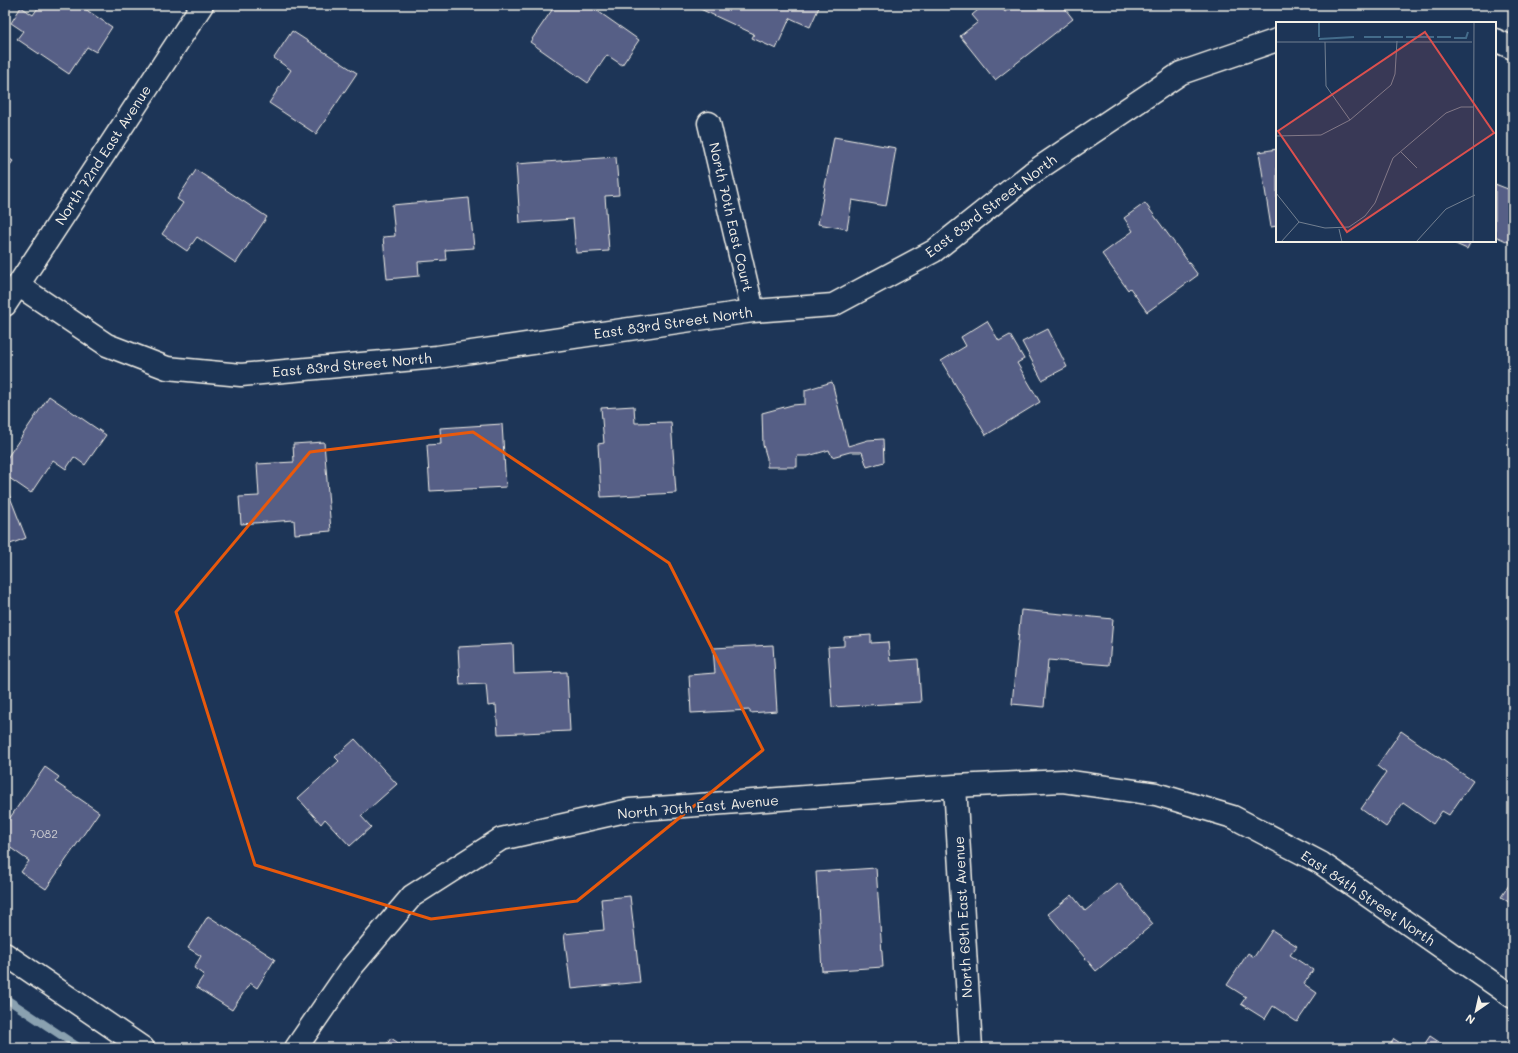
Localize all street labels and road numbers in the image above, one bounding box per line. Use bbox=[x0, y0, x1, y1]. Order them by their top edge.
street label: North 72nd East Avenue bbox=[50, 81, 155, 228]
street label: North 70th East Court bbox=[705, 140, 758, 293]
street label: East 83rd Street North bbox=[921, 150, 1060, 261]
street label: East 83rd Street North bbox=[592, 302, 754, 343]
street label: East 83rd Street North bbox=[271, 348, 433, 381]
street label: North 70th East Avenue bbox=[617, 790, 779, 823]
street label: North 69th East Avenue bbox=[949, 836, 976, 998]
street label: East 84th Street North bbox=[1297, 845, 1439, 950]

